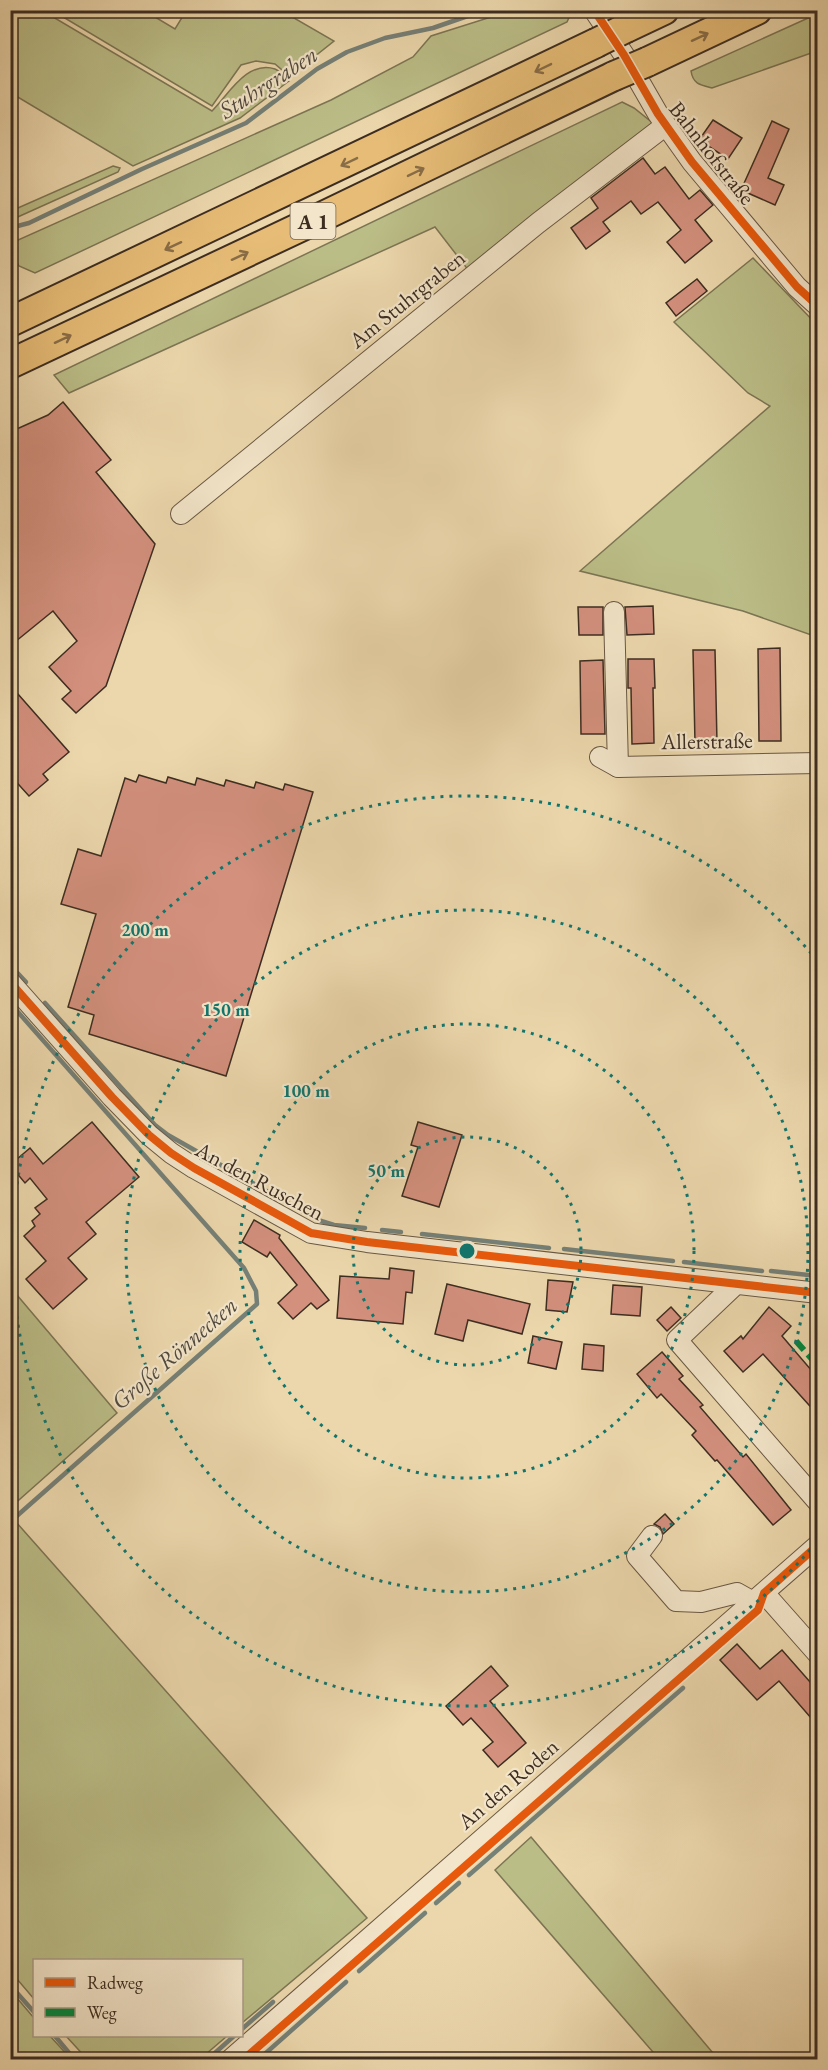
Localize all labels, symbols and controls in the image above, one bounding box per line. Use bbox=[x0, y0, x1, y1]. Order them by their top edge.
one-way arrow bbox=[690, 31, 708, 42]
water label: Stuhrgraben bbox=[212, 39, 323, 126]
one-way arrow bbox=[535, 63, 553, 74]
street label: Bahnhofstraße bbox=[663, 95, 762, 211]
one-way arrow bbox=[340, 157, 358, 168]
one-way arrow bbox=[406, 165, 424, 177]
road number: A 1 bbox=[290, 203, 336, 239]
one-way arrow bbox=[164, 240, 182, 252]
street label: Am Stuhrgraben bbox=[342, 243, 471, 355]
one-way arrow bbox=[230, 249, 248, 261]
one-way arrow bbox=[54, 332, 72, 344]
street label: Allerstraße bbox=[660, 726, 753, 756]
text: 200 m bbox=[121, 918, 169, 941]
text: 150 m bbox=[202, 998, 250, 1021]
text: 100 m bbox=[282, 1079, 330, 1102]
street label: An den Ruschen bbox=[190, 1134, 330, 1227]
text: 50 m bbox=[367, 1159, 405, 1182]
centre of rings bbox=[457, 1241, 477, 1261]
water label: Große Rönnecken bbox=[104, 1290, 244, 1416]
street label: An den Roden bbox=[451, 1732, 565, 1837]
legend bbox=[33, 1959, 243, 2037]
text: Radweg bbox=[87, 1971, 143, 1994]
text: Weg bbox=[87, 2001, 117, 2024]

